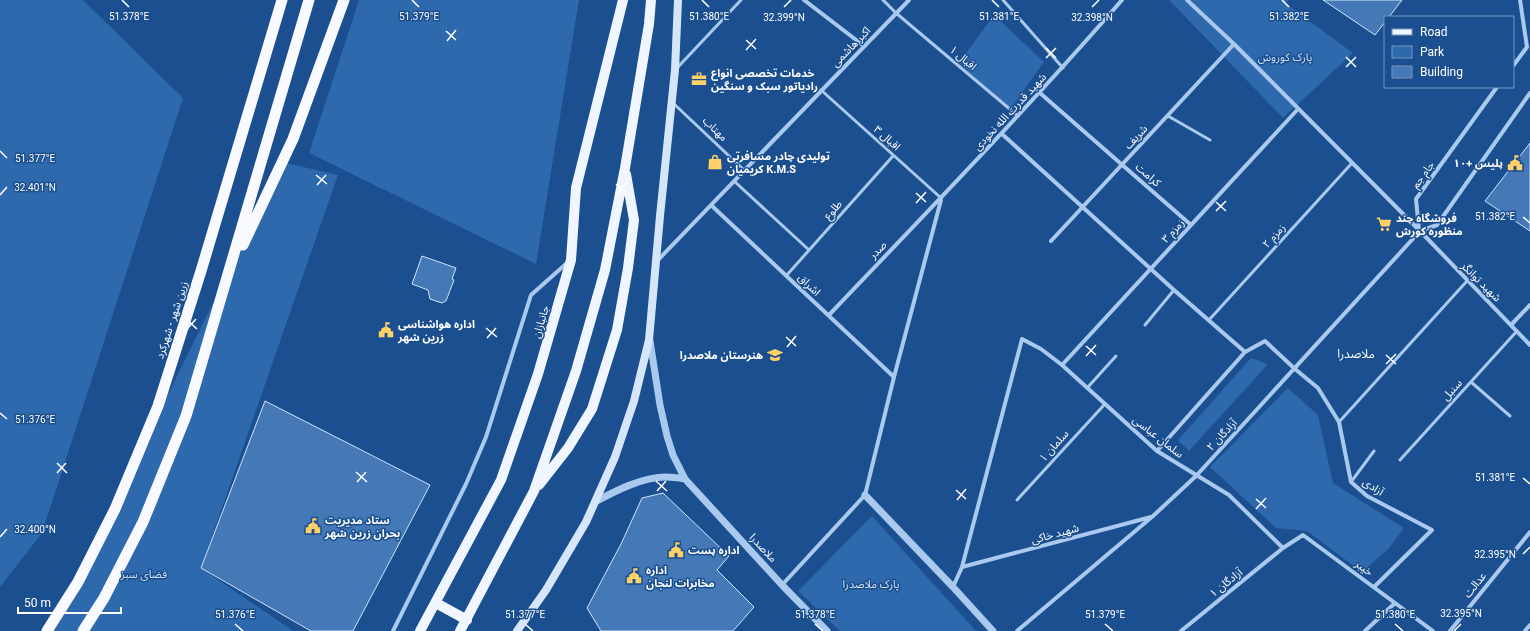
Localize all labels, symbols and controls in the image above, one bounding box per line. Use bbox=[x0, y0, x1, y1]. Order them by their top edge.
text: 51.378°E bbox=[109, 11, 149, 22]
text: 51.379°E bbox=[399, 11, 439, 22]
text: 51.380°E bbox=[689, 11, 729, 22]
text: 51.381°E bbox=[979, 11, 1019, 22]
text: 51.382°E bbox=[1269, 11, 1309, 22]
text: 32.399°N bbox=[763, 12, 805, 23]
text: 32.398°N bbox=[1071, 12, 1113, 23]
legend bbox=[1384, 16, 1514, 88]
street label: اکبر هاشمی bbox=[829, 24, 873, 70]
text: Road bbox=[1420, 25, 1448, 39]
street label: اقبال ۱ bbox=[947, 43, 979, 73]
text: Park bbox=[1420, 45, 1445, 59]
park label: پارک کوروش bbox=[1258, 51, 1312, 65]
text: Building bbox=[1420, 65, 1463, 79]
place label: خدمات تخصصی انواع رادیاتور سبک و سنگین bbox=[711, 67, 818, 93]
office icon: خدمات تخصصی انواع رادیاتور سبک و سنگین bbox=[690, 70, 708, 88]
street label: شهید قدرت الله نخودی bbox=[971, 70, 1049, 153]
street label: مهتاب bbox=[700, 114, 730, 144]
street label: شریف bbox=[1122, 122, 1151, 152]
street label: اقبال ۳ bbox=[871, 123, 903, 153]
place label: تولیدی چادر مسافرتی کریمیان K.M.S bbox=[727, 150, 830, 176]
text: 51.377°E bbox=[15, 153, 55, 164]
shop icon: تولیدی چادر مسافرتی کریمیان K.M.S bbox=[706, 153, 724, 171]
public building icon: پلیس +۱۰ bbox=[1506, 154, 1524, 172]
place label: پلیس +۱۰ bbox=[1454, 157, 1503, 170]
street label: جام جم bbox=[1409, 158, 1439, 192]
street label: کرامت bbox=[1133, 161, 1164, 190]
text: 32.401°N bbox=[14, 182, 56, 193]
street label: طلوع bbox=[821, 198, 846, 223]
text: 51.382°E bbox=[1475, 211, 1515, 222]
place label: فروشگاه چند منظوره کورش bbox=[1396, 212, 1463, 238]
supermarket icon: فروشگاه چند منظوره کورش bbox=[1375, 215, 1393, 233]
street label: زمزم ۳ bbox=[1159, 216, 1188, 246]
street label: زمزم ۲ bbox=[1260, 221, 1289, 251]
street label: صدر bbox=[866, 238, 890, 262]
street label: شهید توانگر bbox=[1458, 259, 1504, 305]
street label: اشراق bbox=[795, 271, 823, 299]
street label: زرین شهر - شهرکرد bbox=[153, 280, 191, 360]
street label: جانبازان bbox=[530, 304, 552, 340]
place label: اداره هواشناسی زرین شهر bbox=[397, 318, 475, 344]
public building icon: اداره هواشناسی زرین شهر bbox=[377, 321, 395, 339]
school or university icon: هنرستان ملاصدرا bbox=[766, 346, 784, 364]
district label: ملاصدرا bbox=[1337, 347, 1375, 361]
place label: هنرستان ملاصدرا bbox=[680, 349, 763, 362]
street label: سنبل bbox=[1439, 376, 1465, 403]
street label: سلمان عباسی bbox=[1130, 413, 1186, 461]
text: 51.376°E bbox=[15, 414, 55, 425]
street label: آزادگان ۲ bbox=[1204, 416, 1240, 454]
street label: سلمان ۱ bbox=[1036, 427, 1072, 464]
text: 51.381°E bbox=[1475, 472, 1515, 483]
street label: آزادی bbox=[1360, 475, 1387, 499]
place label: ستاد مدیریت بحران زرین شهر bbox=[324, 514, 400, 540]
public building icon: ستاد مدیریت بحران زرین شهر bbox=[304, 517, 322, 535]
street label: شهید خاکی bbox=[1030, 521, 1081, 547]
text: 32.400°N bbox=[14, 524, 56, 535]
street label: ملاصدرا bbox=[746, 531, 780, 565]
public building icon: اداره پست bbox=[667, 541, 685, 559]
place label: اداره پست bbox=[688, 544, 739, 557]
text: 32.395°N bbox=[1474, 549, 1516, 560]
street label: خیبر bbox=[1352, 557, 1376, 579]
place label: اداره مخابرات لنجان bbox=[646, 564, 715, 590]
street label: آزادگان ۱ bbox=[1207, 565, 1246, 600]
public building icon: اداره مخابرات لنجان bbox=[625, 567, 643, 585]
park label: فضای سبز bbox=[120, 568, 167, 581]
street label: عدالت bbox=[1461, 569, 1489, 600]
park label: پارک ملاصدرا bbox=[843, 578, 900, 592]
scale bar bbox=[18, 589, 121, 615]
text: 50 m bbox=[24, 596, 51, 610]
text: 32.395°N bbox=[1440, 608, 1482, 619]
text: 51.376°E bbox=[215, 609, 255, 620]
text: 51.377°E bbox=[505, 609, 545, 620]
text: 51.378°E bbox=[795, 609, 835, 620]
text: 51.379°E bbox=[1085, 609, 1125, 620]
text: 51.380°E bbox=[1375, 609, 1415, 620]

